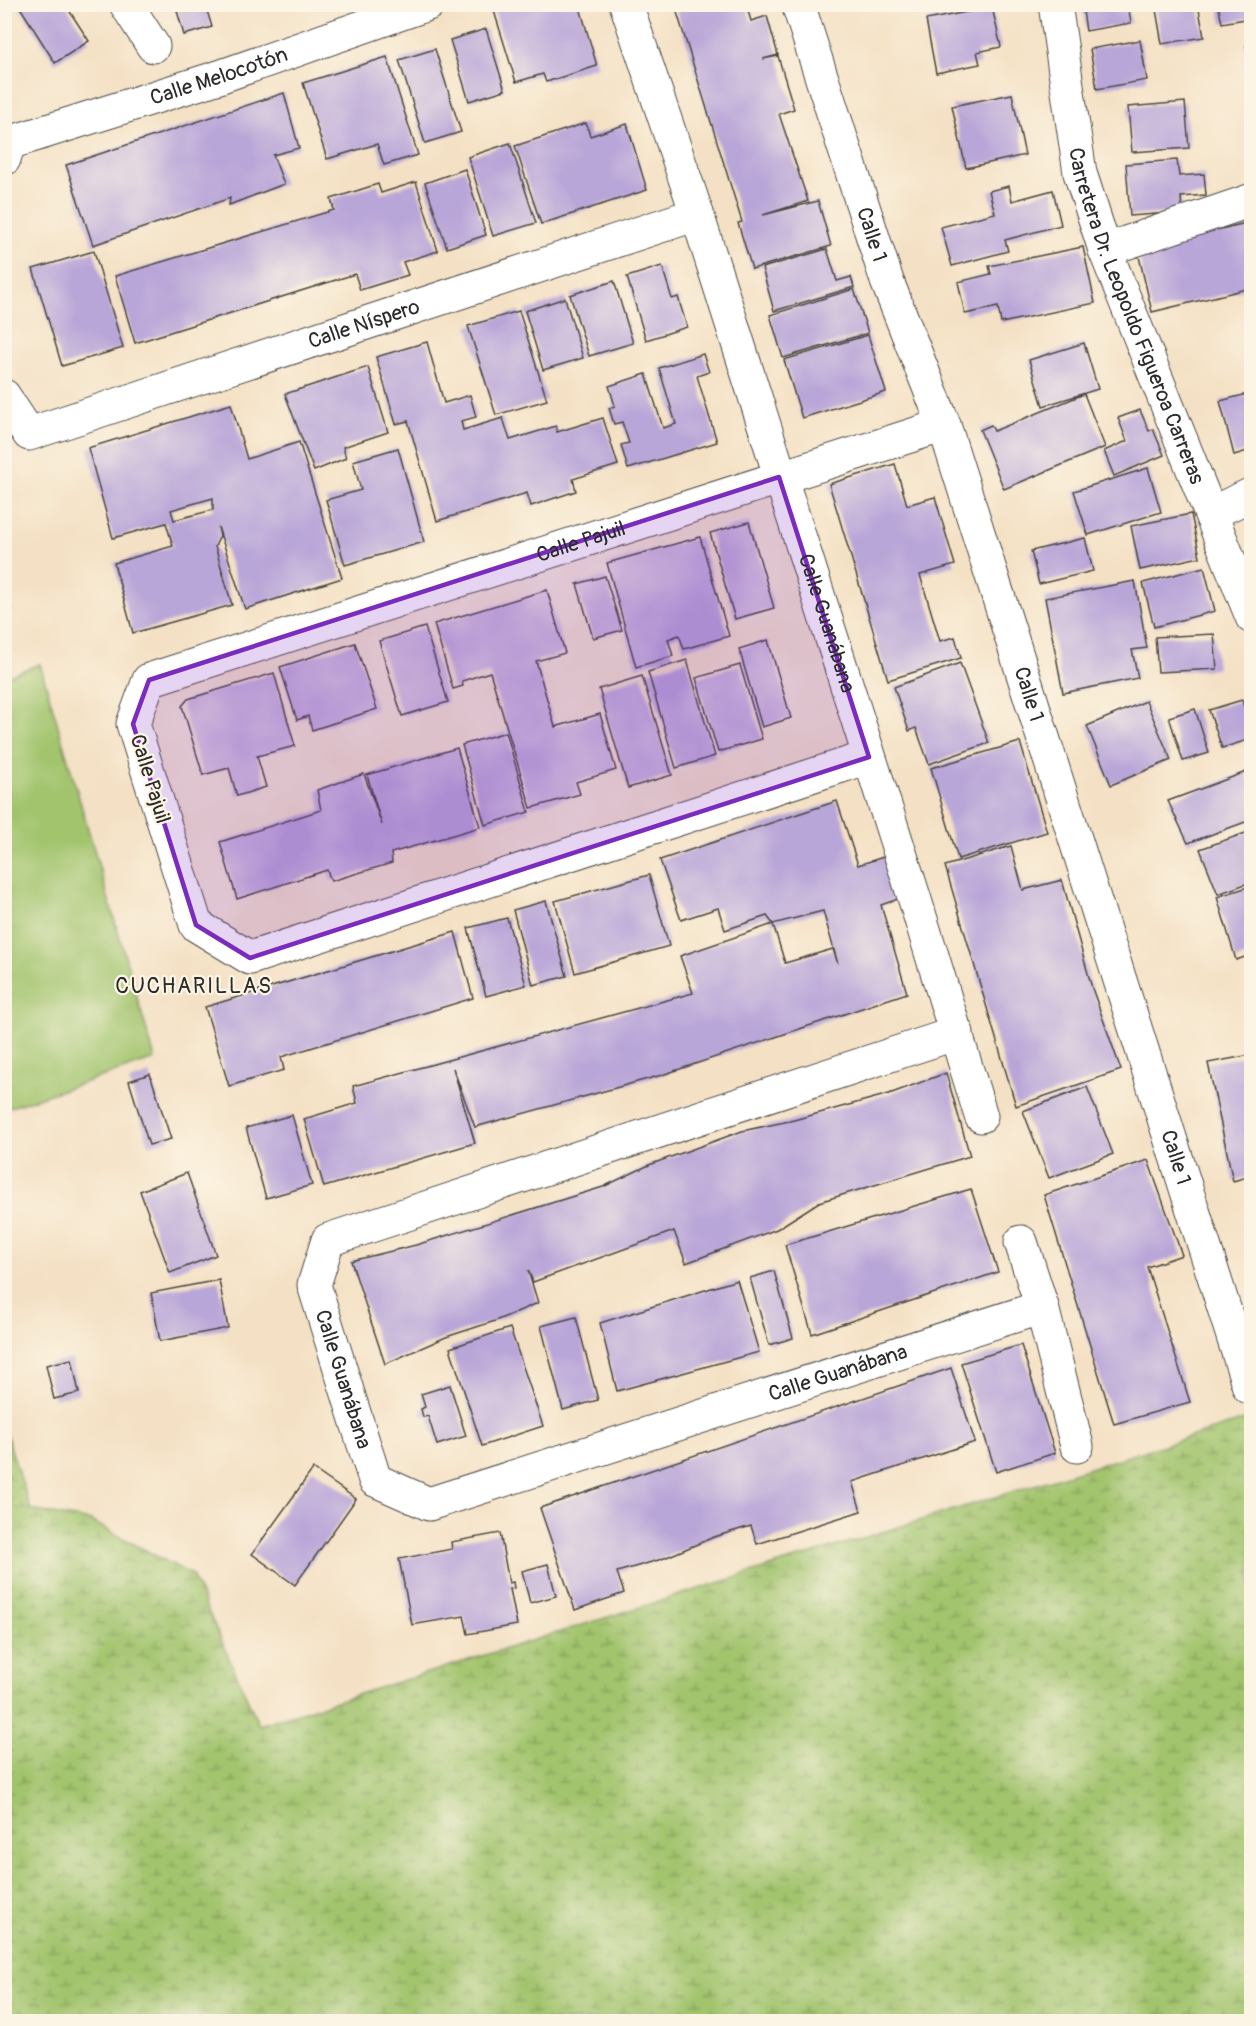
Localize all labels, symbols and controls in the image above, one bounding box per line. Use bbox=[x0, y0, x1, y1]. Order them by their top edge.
street label: Calle Melocotón bbox=[147, 41, 291, 111]
street label: Carretera Dr. Leopoldo Figueroa Carreras bbox=[1063, 146, 1211, 489]
street label: Calle 1 bbox=[851, 204, 893, 265]
street label: Calle Níspero bbox=[305, 293, 423, 355]
street label: Calle Pajuil bbox=[533, 515, 629, 568]
street label: Calle Guanábana bbox=[792, 550, 862, 696]
street label: Calle 1 bbox=[1008, 663, 1051, 725]
street label: Calle Pajuil bbox=[124, 731, 176, 827]
district label: CUCHARILLAS bbox=[115, 972, 273, 1000]
street label: Calle 1 bbox=[1155, 1127, 1197, 1188]
street label: Calle Guanábana bbox=[309, 1306, 378, 1452]
street label: Calle Guanábana bbox=[765, 1338, 910, 1408]

